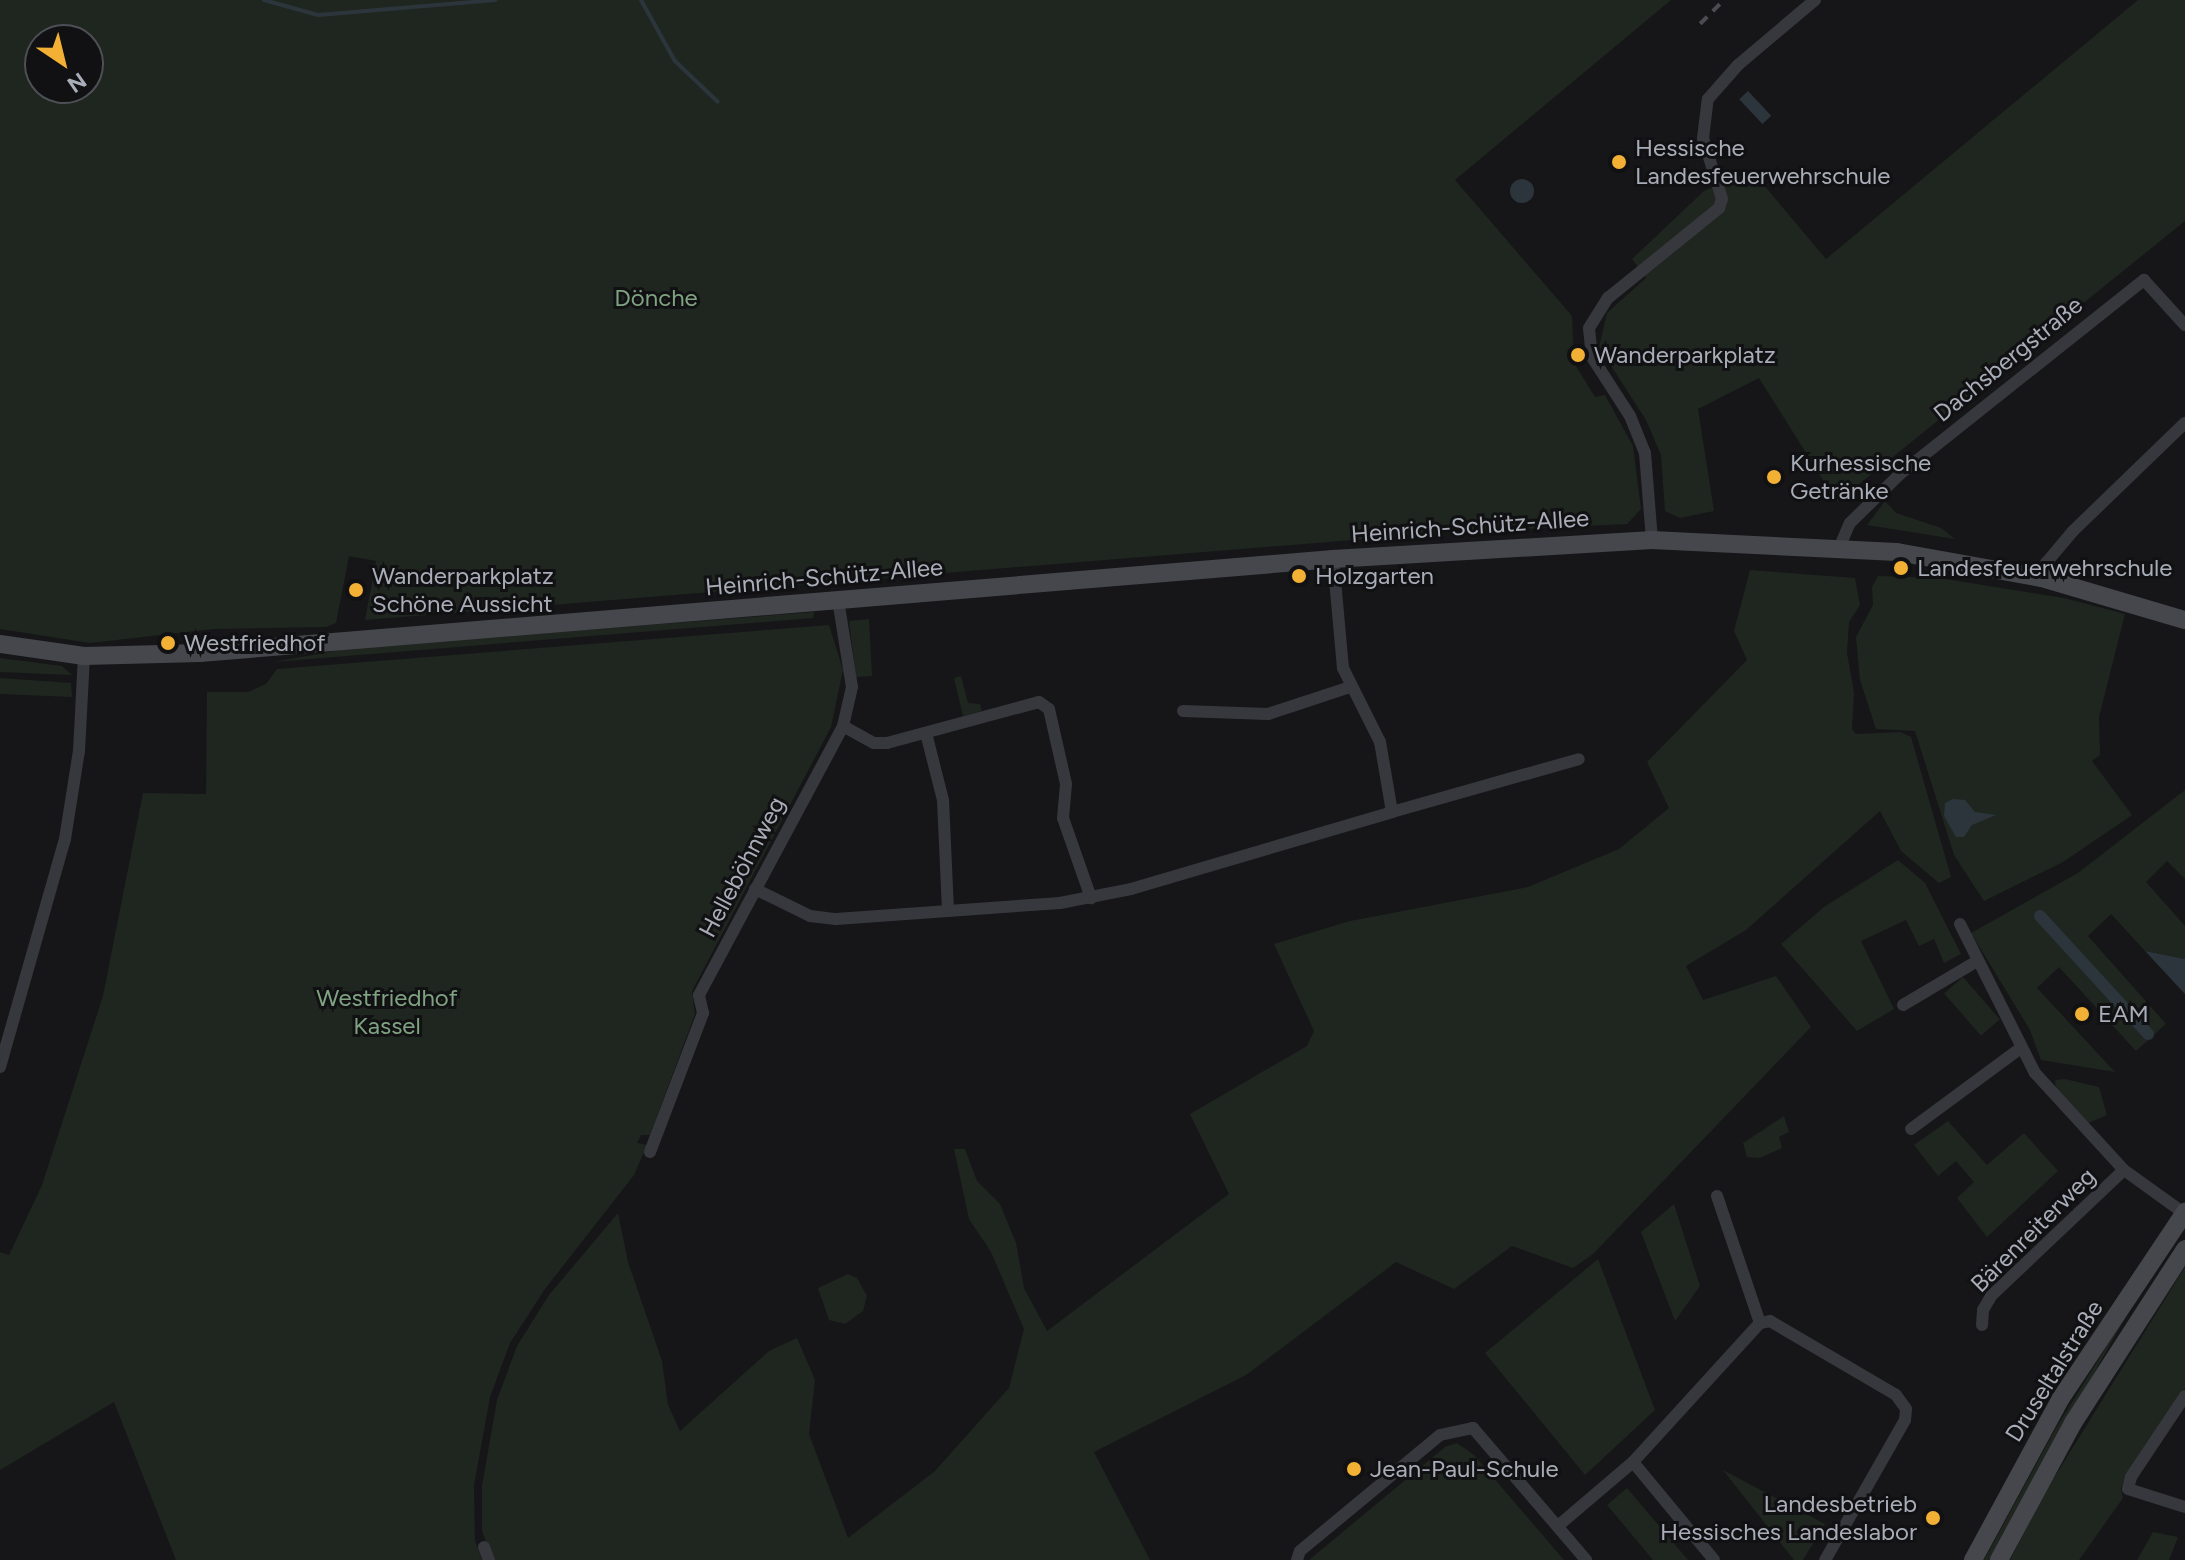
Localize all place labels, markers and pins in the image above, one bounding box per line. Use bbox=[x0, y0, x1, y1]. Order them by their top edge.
place label: Hessische Landesfeuerwehrschule bbox=[1635, 134, 1890, 190]
marker: Hessische Landesfeuerwehrschule bbox=[1610, 153, 1628, 171]
place label: Wanderparkplatz bbox=[1594, 341, 1776, 369]
marker: Wanderparkplatz bbox=[1569, 346, 1587, 364]
place label: Kurhessische Getränke bbox=[1790, 449, 1931, 505]
marker: Kurhessische Getränke bbox=[1765, 468, 1783, 486]
place label: Landesfeuerwehrschule bbox=[1917, 554, 2172, 582]
marker: Landesfeuerwehrschule bbox=[1892, 559, 1910, 577]
place label: Wanderparkplatz Schöne Aussicht bbox=[372, 562, 554, 618]
place label: Holzgarten bbox=[1315, 562, 1434, 590]
marker: Holzgarten bbox=[1290, 567, 1308, 585]
marker: Wanderparkplatz Schöne Aussicht bbox=[347, 581, 365, 599]
place label: Westfriedhof bbox=[184, 629, 325, 657]
marker: Westfriedhof bbox=[159, 634, 177, 652]
place label: EAM bbox=[2098, 1000, 2149, 1028]
marker: EAM bbox=[2073, 1005, 2091, 1023]
place label: Jean-Paul-Schule bbox=[1370, 1455, 1559, 1483]
marker: Jean-Paul-Schule bbox=[1345, 1460, 1363, 1478]
place label: Landesbetrieb Hessisches Landeslabor bbox=[1660, 1490, 1917, 1546]
marker: Landesbetrieb Hessisches Landeslabor bbox=[1924, 1509, 1942, 1527]

